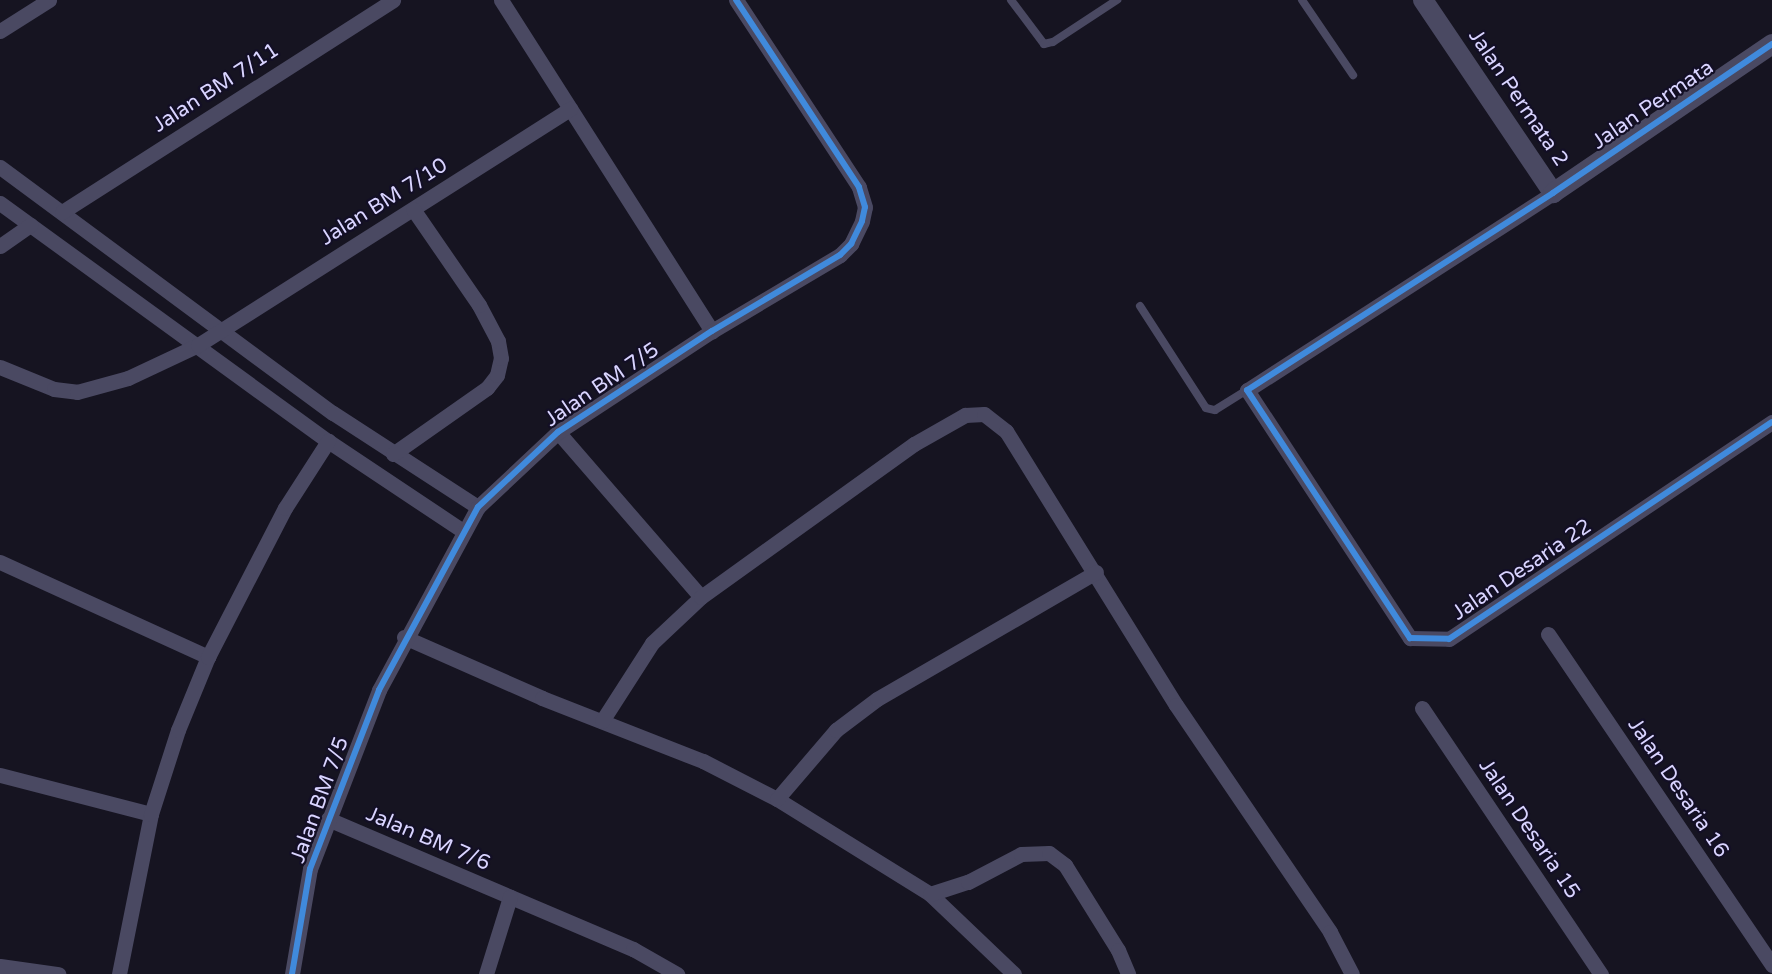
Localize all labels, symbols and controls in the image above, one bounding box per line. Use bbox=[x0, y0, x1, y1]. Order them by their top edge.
street label: Jalan Permata 2 bbox=[1463, 25, 1573, 171]
street label: Jalan BM 7/11 bbox=[148, 38, 284, 138]
street label: Jalan Permata bbox=[1587, 55, 1719, 155]
street label: Jalan BM 7/10 bbox=[316, 153, 452, 251]
street label: Jalan BM 7/5 bbox=[540, 338, 664, 432]
street label: Jalan Desaria 22 bbox=[1447, 514, 1597, 626]
street label: Jalan Desaria 16 bbox=[1622, 713, 1734, 863]
street label: Jalan BM 7/5 bbox=[286, 734, 354, 866]
street label: Jalan Desaria 15 bbox=[1473, 754, 1585, 904]
street label: Jalan BM 7/6 bbox=[362, 802, 494, 876]

